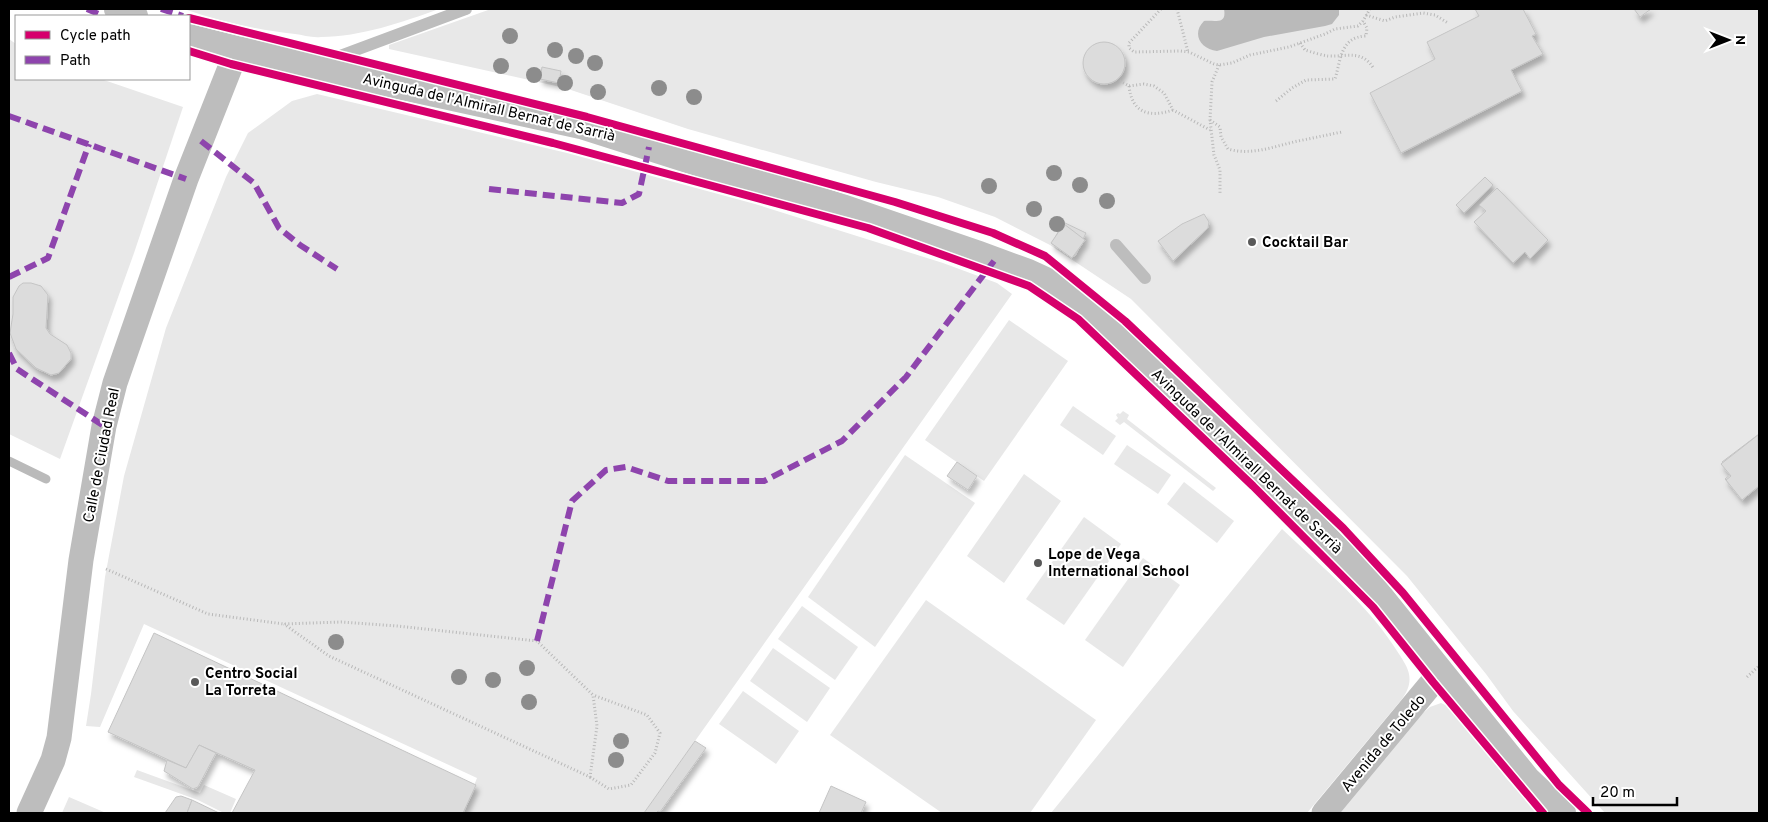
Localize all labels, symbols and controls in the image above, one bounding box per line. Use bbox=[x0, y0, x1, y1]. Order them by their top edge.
legend bbox=[15, 15, 190, 80]
north arrow bbox=[1703, 15, 1753, 65]
text: Cycle path bbox=[60, 27, 131, 46]
text: N bbox=[1731, 35, 1748, 45]
text: Path bbox=[60, 52, 91, 71]
street label: Avinguda de l'Almirall Bernat de Sarrià bbox=[361, 70, 617, 147]
place label: Cocktail Bar bbox=[1262, 234, 1349, 253]
marker: Cocktail Bar bbox=[1246, 236, 1258, 248]
street label: Avinguda de l'Almirall Bernat de Sarrià bbox=[1146, 365, 1346, 559]
street label: Calle de Ciudad Real bbox=[80, 386, 125, 524]
place label: Lope de Vega International School bbox=[1048, 546, 1189, 582]
marker: Lope de Vega International School bbox=[1032, 557, 1044, 569]
place label: Centro Social La Torreta bbox=[205, 665, 298, 701]
marker: Centro Social La Torreta bbox=[189, 676, 201, 688]
street label: Avenida de Toledo bbox=[1338, 691, 1431, 797]
scale bar bbox=[1593, 774, 1677, 806]
text: 20 m bbox=[1600, 784, 1635, 803]

